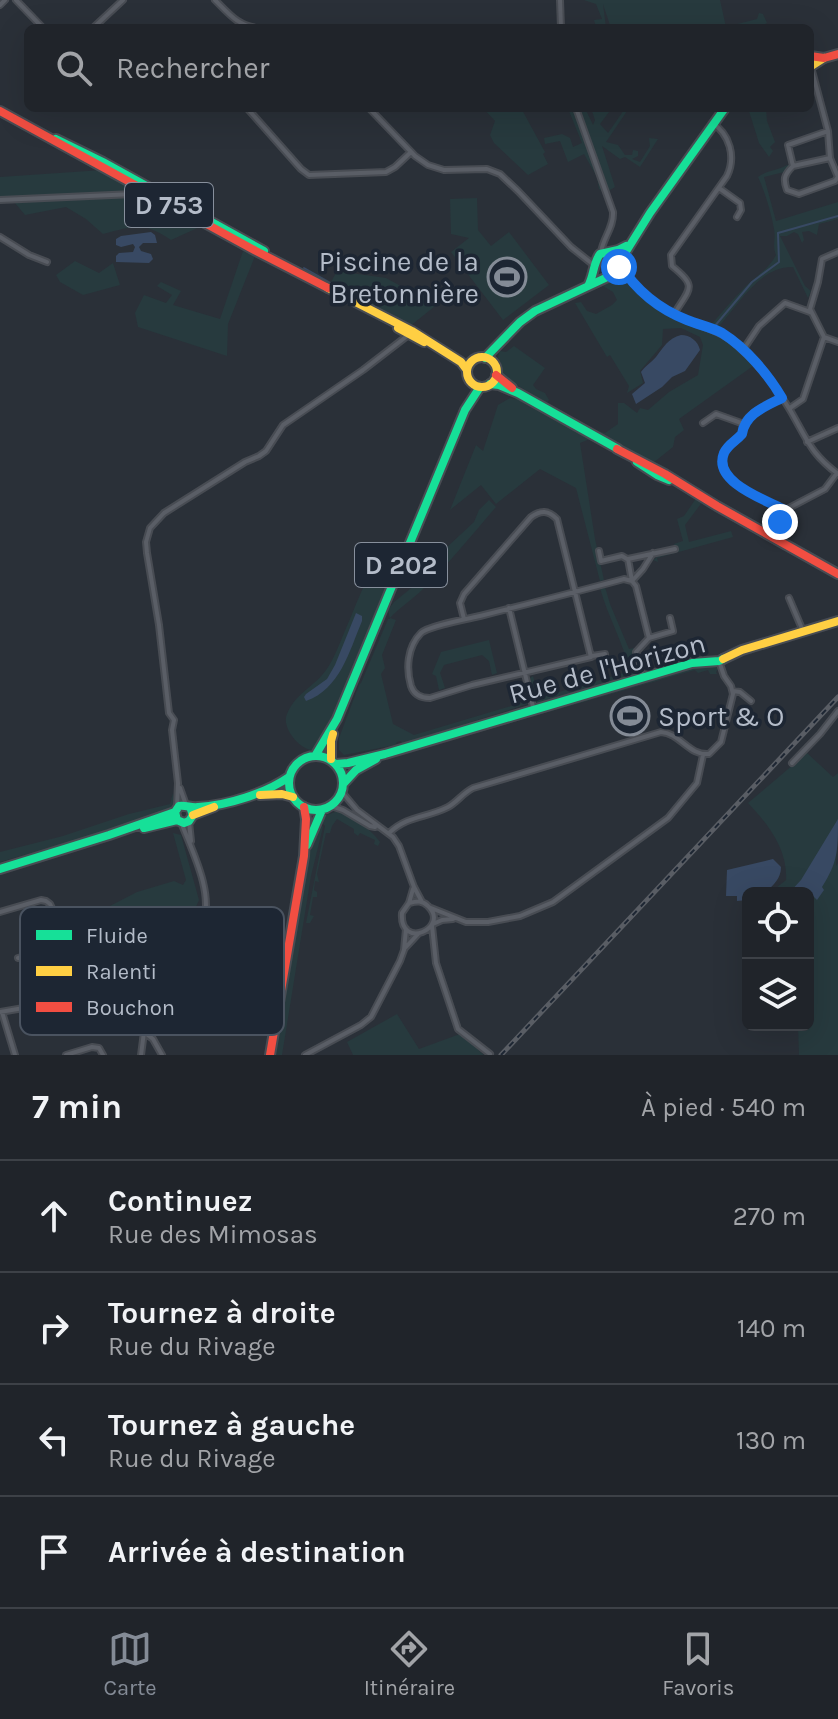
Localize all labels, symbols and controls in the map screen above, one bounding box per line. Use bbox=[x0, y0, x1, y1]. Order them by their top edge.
search box bbox=[24, 24, 814, 112]
icon: search bbox=[52, 46, 96, 90]
text: Rechercher bbox=[116, 50, 269, 86]
road number: D 753 bbox=[125, 183, 213, 227]
place label: Piscine de la Bretonnière bbox=[319, 245, 479, 310]
route start bbox=[601, 249, 637, 285]
sports icon: Piscine de la Bretonnière bbox=[486, 256, 528, 298]
route end bbox=[762, 504, 798, 540]
road number: D 202 bbox=[355, 543, 447, 587]
street label: Rue de l'Horizon bbox=[505, 626, 709, 711]
sports icon: Sport & O bbox=[609, 695, 651, 737]
place label: Sport & O bbox=[658, 700, 784, 733]
map controls bbox=[742, 887, 814, 1031]
button: locate bbox=[742, 887, 814, 959]
legend bbox=[20, 907, 284, 1035]
text: Fluide bbox=[86, 923, 148, 949]
text: Ralenti bbox=[86, 959, 157, 985]
button: layers bbox=[742, 959, 814, 1031]
text: Bouchon bbox=[86, 995, 175, 1021]
text: 7 min bbox=[32, 1087, 122, 1127]
text: À pied · 540 m bbox=[641, 1092, 806, 1123]
text: Continuez bbox=[108, 1183, 253, 1219]
icon: ahead bbox=[32, 1194, 76, 1238]
text: 270 m bbox=[733, 1201, 806, 1232]
text: Rue des Mimosas bbox=[108, 1219, 318, 1250]
text: Tournez à droite bbox=[108, 1295, 336, 1331]
icon: right bbox=[32, 1306, 76, 1350]
text: 140 m bbox=[737, 1313, 806, 1344]
text: Rue du Rivage bbox=[108, 1331, 276, 1362]
text: Tournez à gauche bbox=[108, 1407, 355, 1443]
icon: left bbox=[32, 1418, 76, 1462]
text: 130 m bbox=[736, 1425, 806, 1456]
text: Rue du Rivage bbox=[108, 1443, 276, 1474]
icon: arrive bbox=[32, 1530, 76, 1574]
text: Arrivée à destination bbox=[108, 1534, 406, 1570]
tab: Carte bbox=[104, 1627, 157, 1701]
tab: Itinéraire bbox=[364, 1627, 455, 1701]
tab: Favoris bbox=[662, 1627, 734, 1701]

